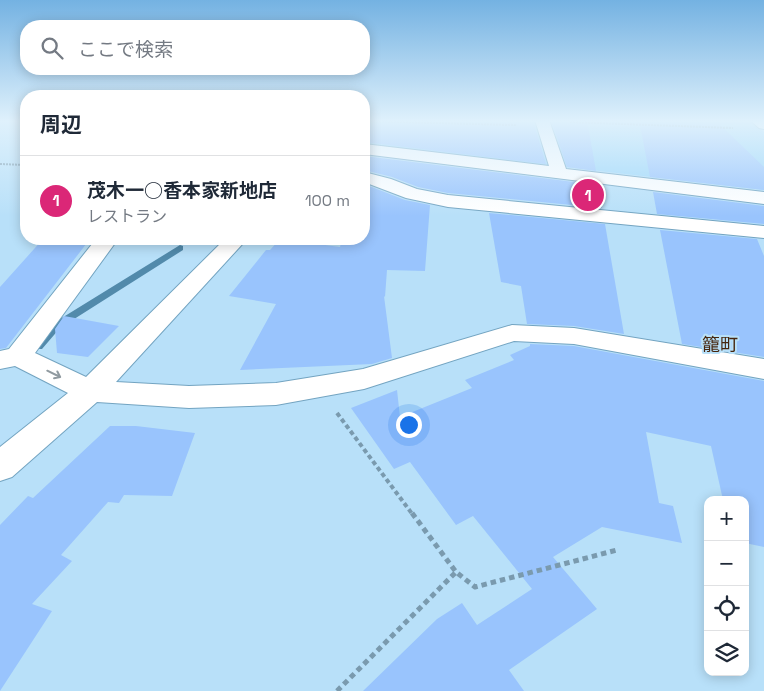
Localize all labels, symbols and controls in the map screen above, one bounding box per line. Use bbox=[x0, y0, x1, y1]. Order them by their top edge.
search box bbox=[20, 20, 370, 75]
icon: search bbox=[38, 34, 66, 62]
text: ここで検索 bbox=[78, 37, 173, 62]
text: 周辺 bbox=[40, 111, 82, 138]
pin: 1 bbox=[572, 176, 604, 214]
text: 茂木一○香本家新地店 bbox=[87, 178, 277, 203]
text: 1 bbox=[52, 190, 60, 211]
text: 100 m bbox=[305, 190, 350, 211]
text: レストラン bbox=[87, 206, 167, 227]
district label: 籠町 bbox=[702, 333, 738, 356]
one-way arrow bbox=[46, 369, 61, 379]
your location bbox=[396, 412, 422, 438]
map controls bbox=[704, 496, 749, 676]
button: + bbox=[704, 496, 749, 541]
button: − bbox=[704, 541, 749, 586]
button: locate bbox=[704, 586, 749, 631]
button: layers bbox=[704, 631, 749, 676]

